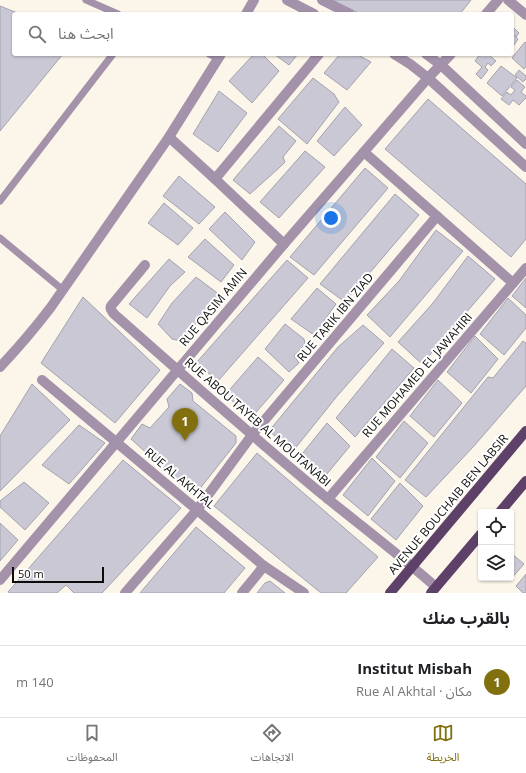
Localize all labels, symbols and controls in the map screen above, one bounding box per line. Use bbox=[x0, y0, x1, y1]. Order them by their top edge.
search box bbox=[12, 12, 514, 56]
icon: search bbox=[26, 23, 48, 45]
text: ابحث هنا bbox=[58, 23, 114, 43]
your location bbox=[321, 208, 341, 228]
street label: RUE QASIM AMIN bbox=[175, 264, 251, 350]
street label: RUE TARIK IBN ZIAD bbox=[293, 269, 377, 365]
street label: RUE MOHAMED EL JAWAHIRI bbox=[358, 309, 476, 441]
street label: RUE ABOU TAYEB AL MOUTANABI bbox=[181, 354, 335, 490]
pin: 1 bbox=[172, 408, 198, 441]
street label: AVENUE BOUCHAIB BEN LABSIR bbox=[384, 430, 512, 578]
street label: RUE AL AKHTAL bbox=[141, 443, 219, 513]
map controls bbox=[478, 509, 514, 581]
button: locate bbox=[478, 509, 514, 545]
button: layers bbox=[478, 545, 514, 581]
scale bar bbox=[12, 565, 104, 584]
text: 50 m bbox=[18, 566, 44, 581]
text: بالقرب منك bbox=[423, 606, 510, 629]
text: Institut Misbah bbox=[357, 658, 472, 678]
text: 140 m bbox=[16, 673, 54, 691]
text: 1 bbox=[493, 673, 501, 691]
text: مكان · Rue Al Akhtal bbox=[356, 682, 472, 700]
tab: المحفوظات bbox=[67, 722, 118, 769]
tab: الاتجاهات bbox=[251, 722, 294, 769]
tab: الخريطة bbox=[427, 722, 460, 769]

